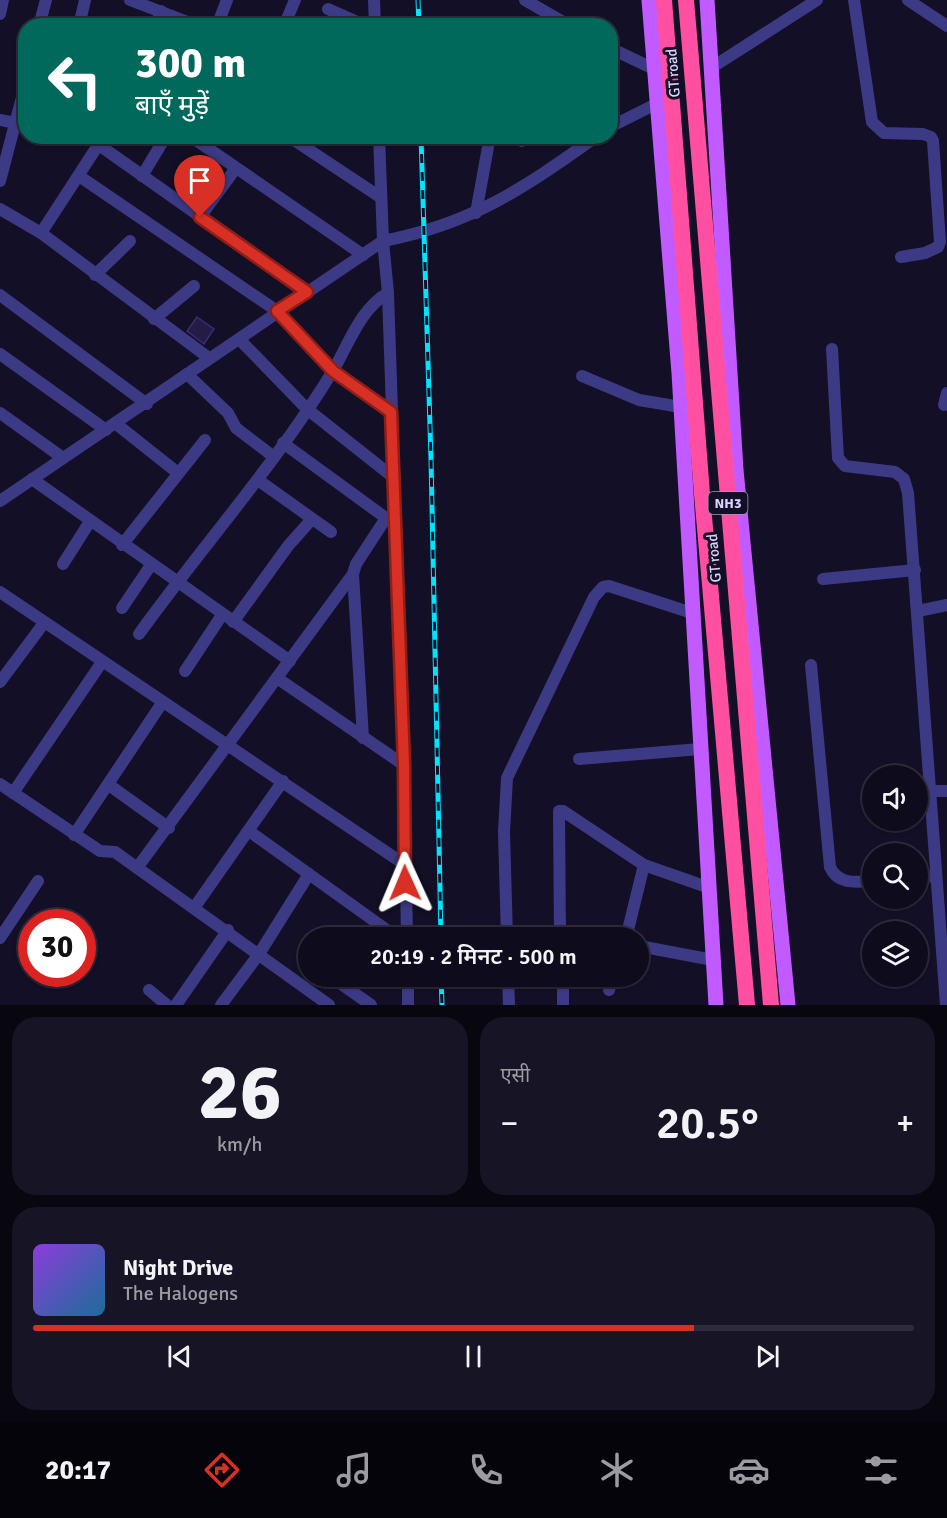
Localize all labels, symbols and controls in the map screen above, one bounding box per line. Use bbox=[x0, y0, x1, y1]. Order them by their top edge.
text: 300 m bbox=[135, 38, 246, 89]
icon: left bbox=[36, 42, 114, 120]
street label: GT road bbox=[662, 48, 684, 98]
text: बाएँ मुड़ें bbox=[135, 89, 209, 122]
pin bbox=[174, 155, 225, 217]
icon: arrive bbox=[183, 164, 216, 197]
road number: NH3 bbox=[708, 492, 748, 514]
street label: GT road bbox=[703, 533, 725, 583]
map controls bbox=[862, 765, 928, 987]
button: sound bbox=[862, 765, 928, 831]
button: search bbox=[862, 843, 928, 909]
position arrow bbox=[373, 851, 437, 915]
speed limit sign: 30 bbox=[18, 909, 96, 987]
button: layers bbox=[862, 921, 928, 987]
text: 20:19 · 2 मिनट · 500 m bbox=[370, 943, 577, 970]
text: 26 bbox=[198, 1045, 282, 1141]
text: एसी bbox=[501, 1063, 530, 1088]
text: 20.5° bbox=[656, 1096, 759, 1151]
text: − bbox=[501, 1103, 518, 1144]
text: + bbox=[896, 1103, 914, 1144]
text: km/h bbox=[217, 1132, 262, 1157]
text: Night Drive bbox=[123, 1254, 233, 1281]
text: The Halogens bbox=[123, 1281, 238, 1306]
icon: previous bbox=[163, 1340, 196, 1373]
icon: pause bbox=[457, 1340, 490, 1373]
icon: next bbox=[751, 1340, 784, 1373]
icon: directions bbox=[201, 1449, 243, 1491]
icon: music bbox=[333, 1449, 375, 1491]
icon: phone bbox=[465, 1449, 507, 1491]
icon: climate bbox=[596, 1449, 638, 1491]
icon: car bbox=[728, 1449, 770, 1491]
icon: filters bbox=[860, 1449, 902, 1491]
text: 20:17 bbox=[45, 1454, 111, 1487]

